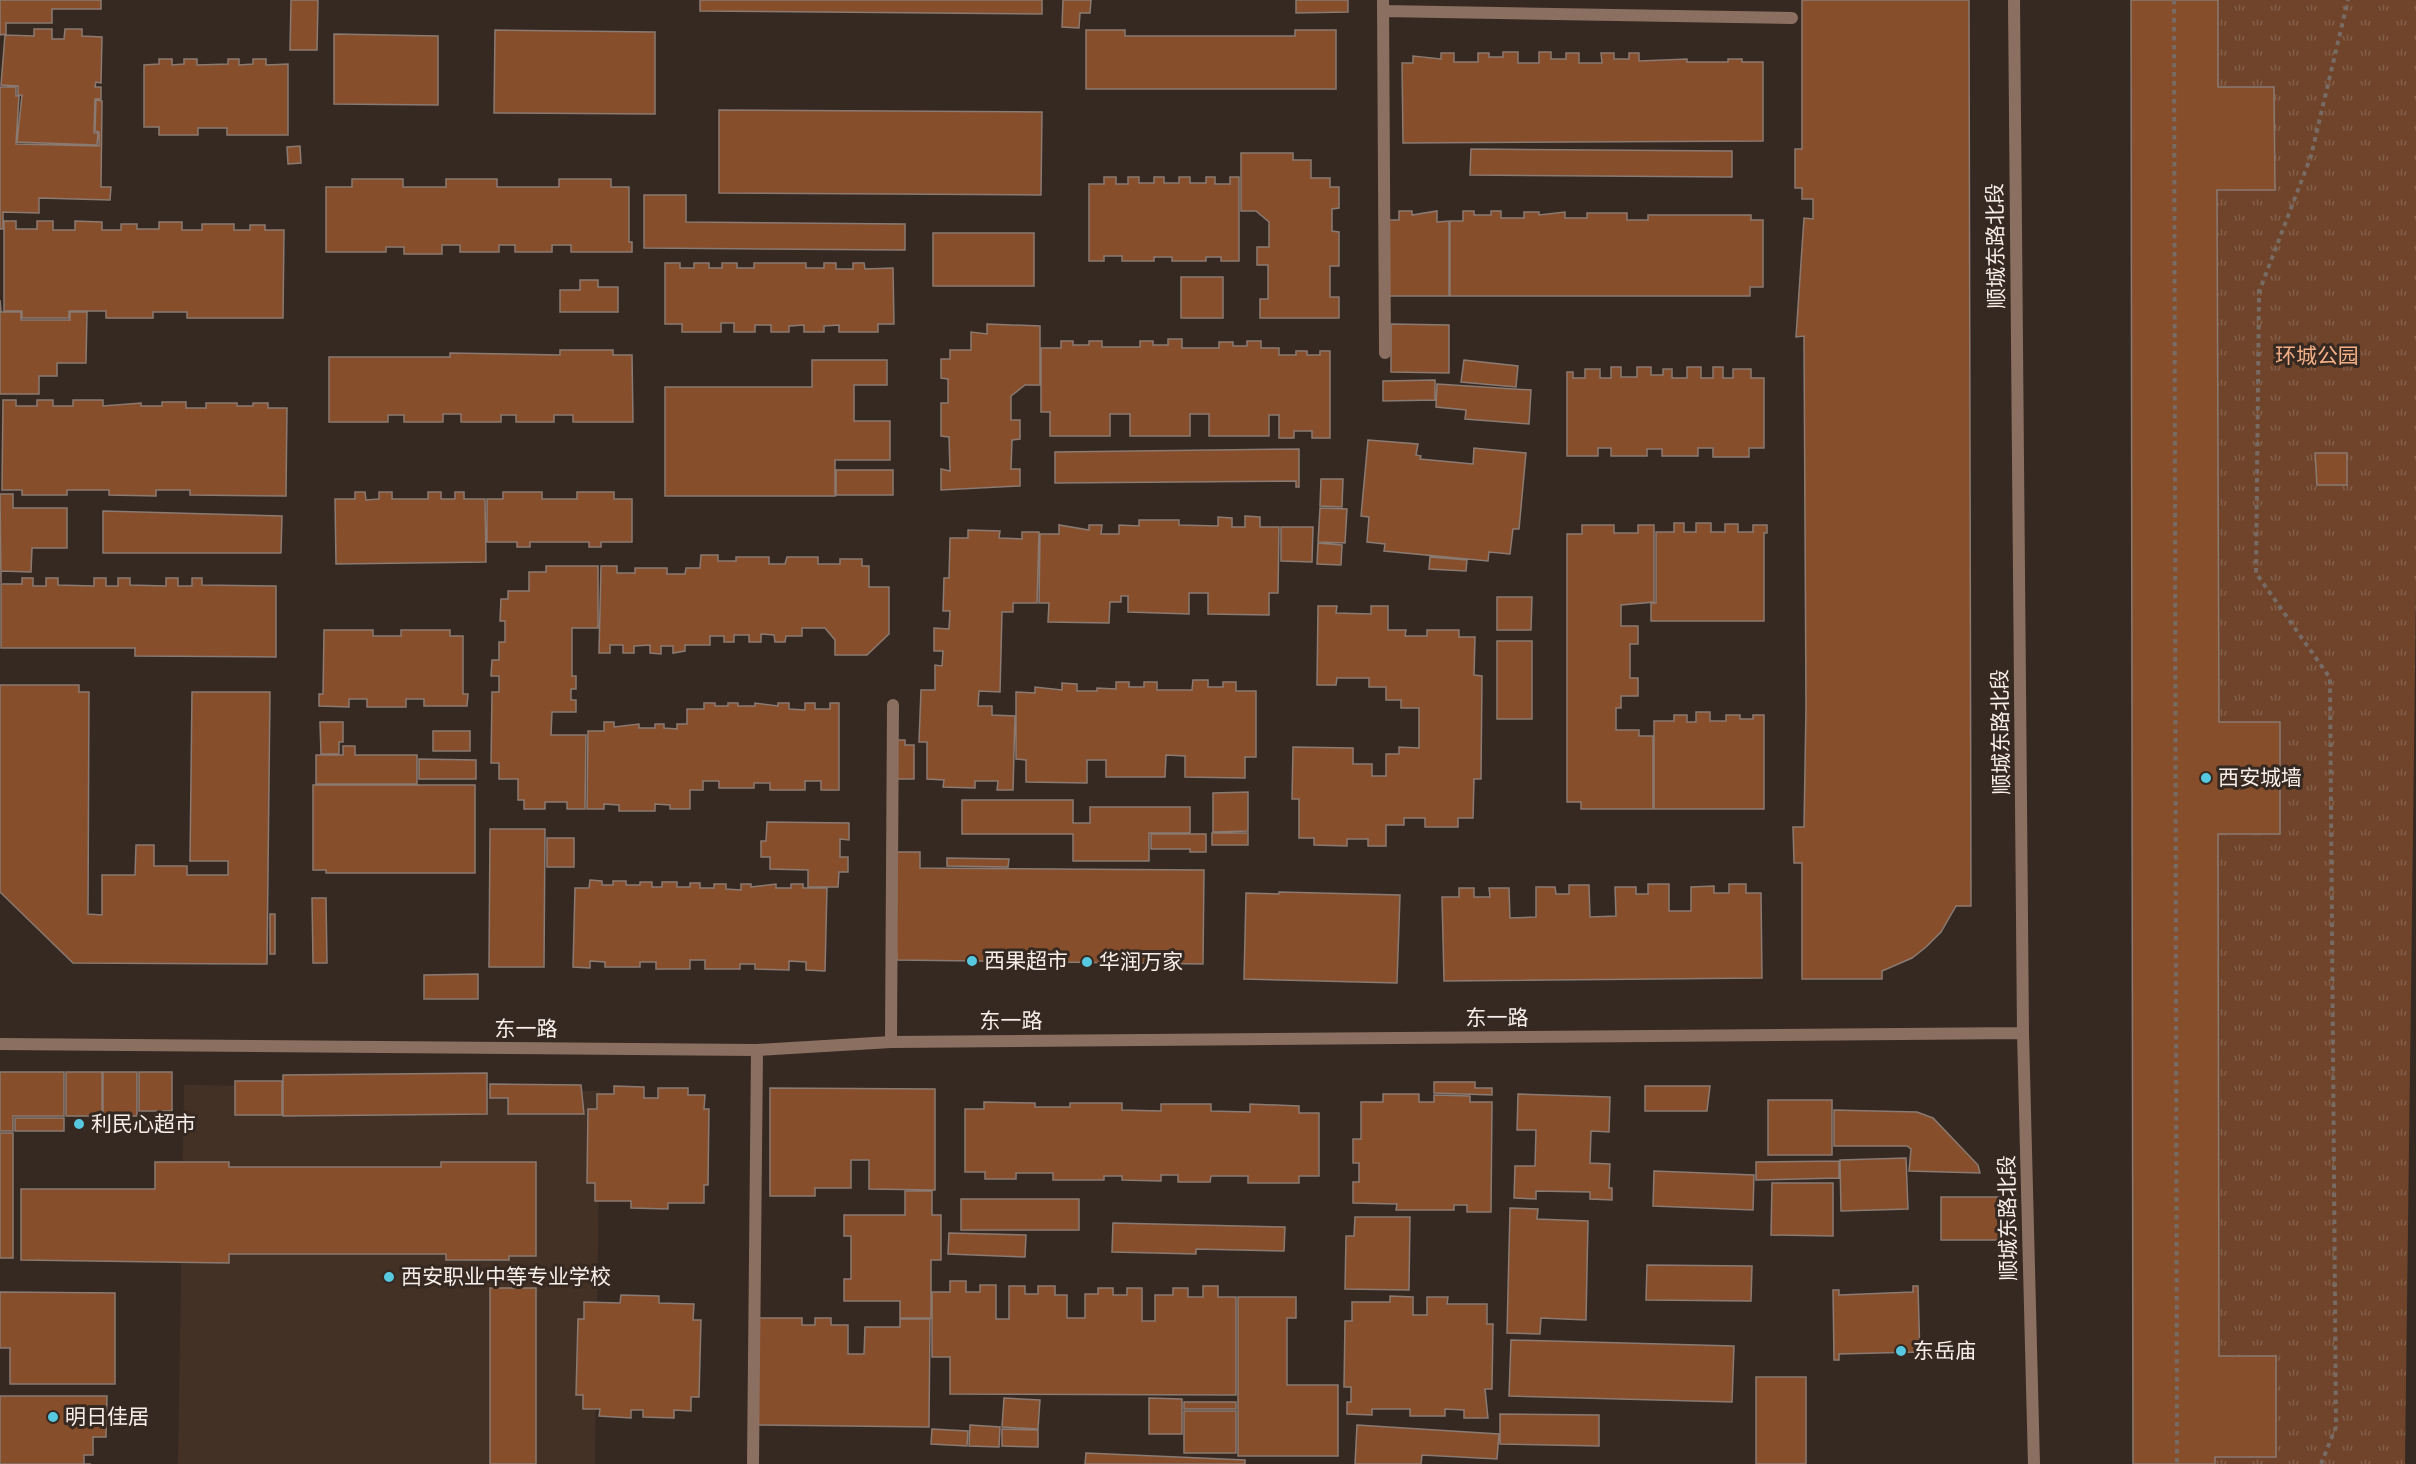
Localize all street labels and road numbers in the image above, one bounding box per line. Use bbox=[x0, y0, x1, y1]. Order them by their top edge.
street label: 顺城东路北段 bbox=[1980, 183, 2012, 309]
street label: 顺城东路北段 bbox=[1985, 669, 2017, 795]
street label: 东一路 bbox=[1466, 1003, 1529, 1033]
street label: 东一路 bbox=[980, 1006, 1043, 1036]
street label: 东一路 bbox=[495, 1014, 558, 1044]
street label: 顺城东路北段 bbox=[1992, 1155, 2024, 1281]

